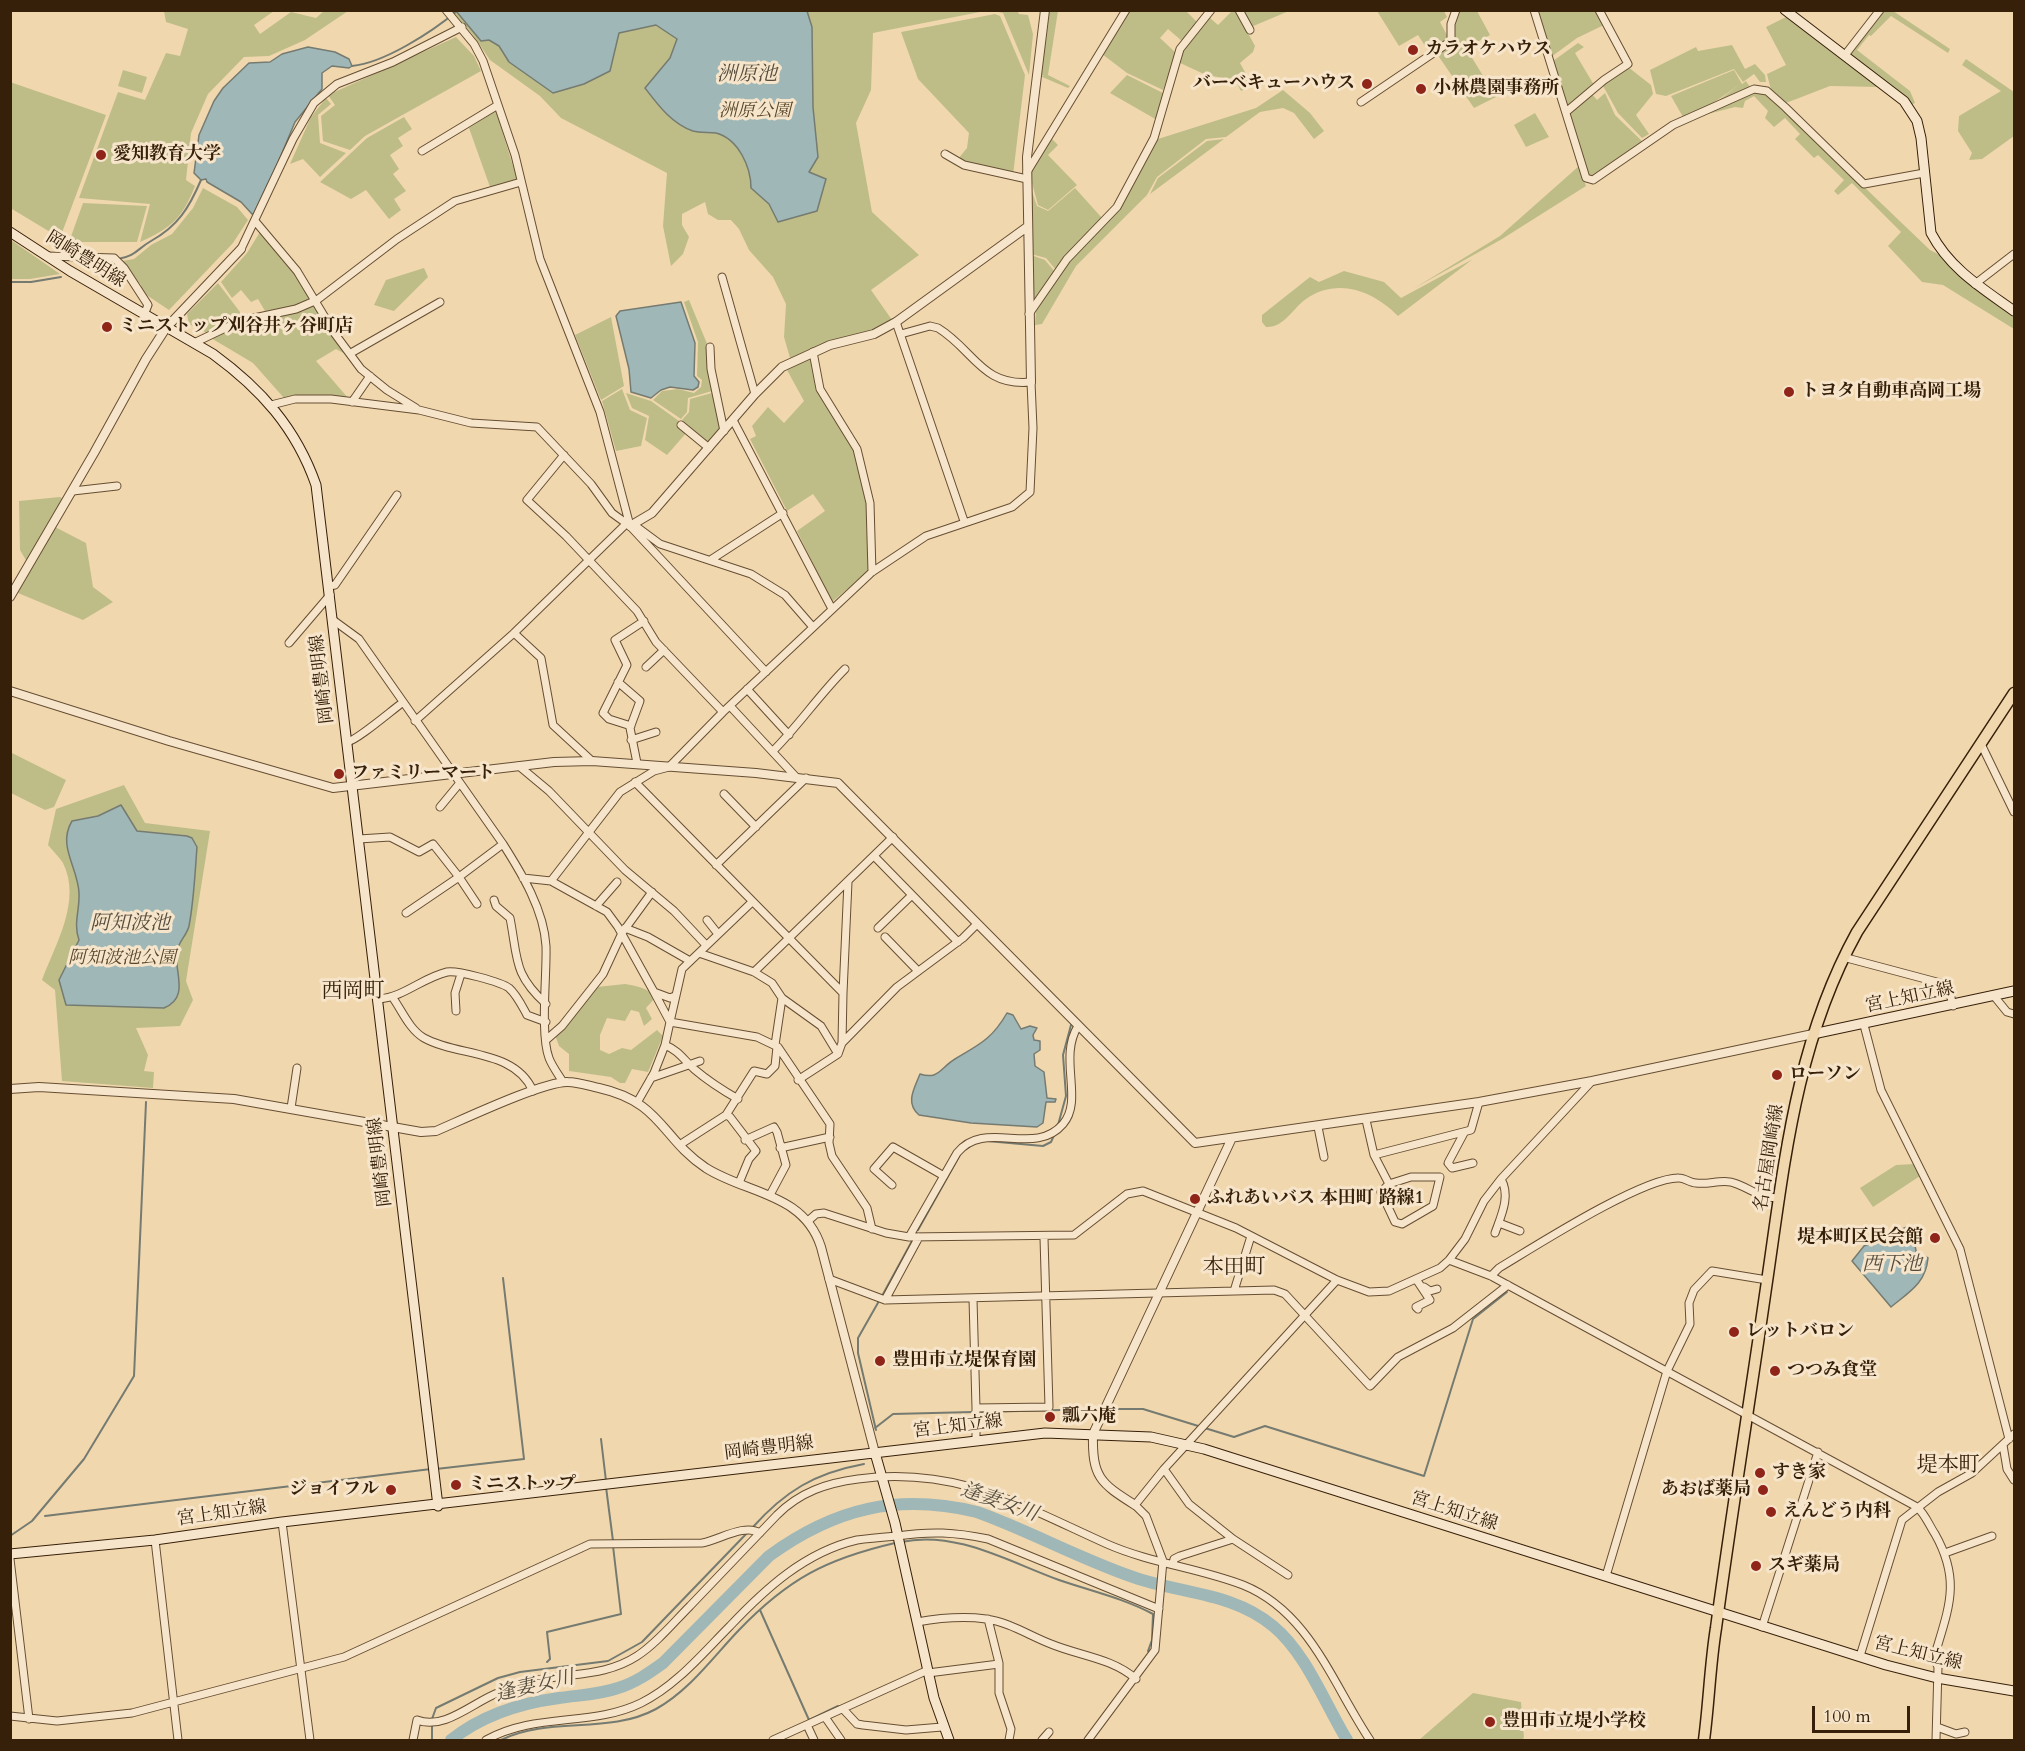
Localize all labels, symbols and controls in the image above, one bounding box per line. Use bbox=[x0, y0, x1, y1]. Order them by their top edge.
place label: カラオケハウス bbox=[1425, 39, 1551, 61]
marker: カラオケハウス bbox=[1406, 43, 1420, 57]
water label: 洲原池 bbox=[717, 63, 777, 87]
place label: バーベキューハウス bbox=[1193, 73, 1355, 95]
marker: バーベキューハウス bbox=[1360, 77, 1374, 91]
place label: 小林農園事務所 bbox=[1433, 78, 1559, 100]
marker: 小林農園事務所 bbox=[1414, 82, 1428, 96]
park label: 洲原公園 bbox=[719, 101, 791, 123]
place label: 愛知教育大学 bbox=[113, 144, 221, 166]
marker: 愛知教育大学 bbox=[94, 148, 108, 162]
street label: 岡崎豊明線 bbox=[41, 227, 129, 293]
place label: ミニストップ刈谷井ヶ谷町店 bbox=[119, 316, 353, 338]
marker: ミニストップ刈谷井ヶ谷町店 bbox=[100, 320, 114, 334]
place label: トヨタ自動車高岡工場 bbox=[1801, 381, 1981, 403]
marker: トヨタ自動車高岡工場 bbox=[1782, 385, 1796, 399]
street label: 岡崎豊明線 bbox=[307, 633, 339, 725]
place label: ファミリーマート bbox=[351, 763, 495, 785]
marker: ファミリーマート bbox=[332, 767, 346, 781]
water label: 阿知波池 bbox=[90, 912, 170, 936]
park label: 阿知波池公園 bbox=[68, 948, 176, 970]
street label: 宮上知立線 bbox=[1864, 978, 1956, 1018]
district label: 西岡町 bbox=[322, 979, 384, 1005]
place label: ローソン bbox=[1789, 1064, 1861, 1086]
marker: ローソン bbox=[1770, 1068, 1784, 1082]
street label: 名古屋岡崎線 bbox=[1751, 1103, 1789, 1213]
street label: 岡崎豊明線 bbox=[365, 1116, 397, 1208]
place label: ふれあいバス 本田町 路線1 bbox=[1207, 1188, 1424, 1210]
marker: ふれあいバス 本田町 路線1 bbox=[1188, 1192, 1202, 1206]
place label: 堤本町区民会館 bbox=[1797, 1227, 1923, 1249]
marker: 堤本町区民会館 bbox=[1928, 1231, 1942, 1245]
water label: 西下池 bbox=[1862, 1253, 1922, 1277]
district label: 本田町 bbox=[1203, 1255, 1265, 1281]
place label: レットバロン bbox=[1746, 1321, 1854, 1343]
marker: レットバロン bbox=[1727, 1325, 1741, 1339]
place label: 豊田市立堤保育園 bbox=[892, 1350, 1036, 1372]
marker: 豊田市立堤保育園 bbox=[873, 1354, 887, 1368]
place label: つつみ食堂 bbox=[1787, 1360, 1877, 1382]
marker: つつみ食堂 bbox=[1768, 1364, 1782, 1378]
place label: 瓢六庵 bbox=[1062, 1406, 1116, 1428]
marker: 瓢六庵 bbox=[1043, 1410, 1057, 1424]
street label: 宮上知立線 bbox=[912, 1411, 1004, 1443]
street label: 岡崎豊明線 bbox=[723, 1433, 815, 1465]
district label: 堤本町 bbox=[1917, 1453, 1979, 1479]
place label: すき家 bbox=[1772, 1462, 1826, 1484]
marker: すき家 bbox=[1753, 1466, 1767, 1480]
place label: ミニストップ bbox=[468, 1474, 576, 1496]
marker: ミニストップ bbox=[449, 1478, 463, 1492]
place label: ジョイフル bbox=[289, 1479, 379, 1501]
water label: 逢妻女川 bbox=[957, 1479, 1041, 1527]
place label: あおば薬局 bbox=[1661, 1479, 1751, 1501]
marker: ジョイフル bbox=[384, 1483, 398, 1497]
marker: あおば薬局 bbox=[1756, 1483, 1770, 1497]
street label: 宮上知立線 bbox=[1408, 1488, 1500, 1536]
street label: 宮上知立線 bbox=[176, 1497, 268, 1531]
place label: えんどう内科 bbox=[1783, 1501, 1891, 1523]
marker: えんどう内科 bbox=[1764, 1505, 1778, 1519]
place label: スギ薬局 bbox=[1768, 1555, 1840, 1577]
marker: スギ薬局 bbox=[1749, 1559, 1763, 1573]
street label: 宮上知立線 bbox=[1872, 1633, 1964, 1675]
water label: 逢妻女川 bbox=[493, 1666, 577, 1708]
scale bar bbox=[1815, 1694, 1912, 1732]
text: 100 m bbox=[1823, 1704, 1871, 1729]
place label: 豊田市立堤小学校 bbox=[1502, 1711, 1646, 1733]
marker: 豊田市立堤小学校 bbox=[1483, 1715, 1497, 1729]

